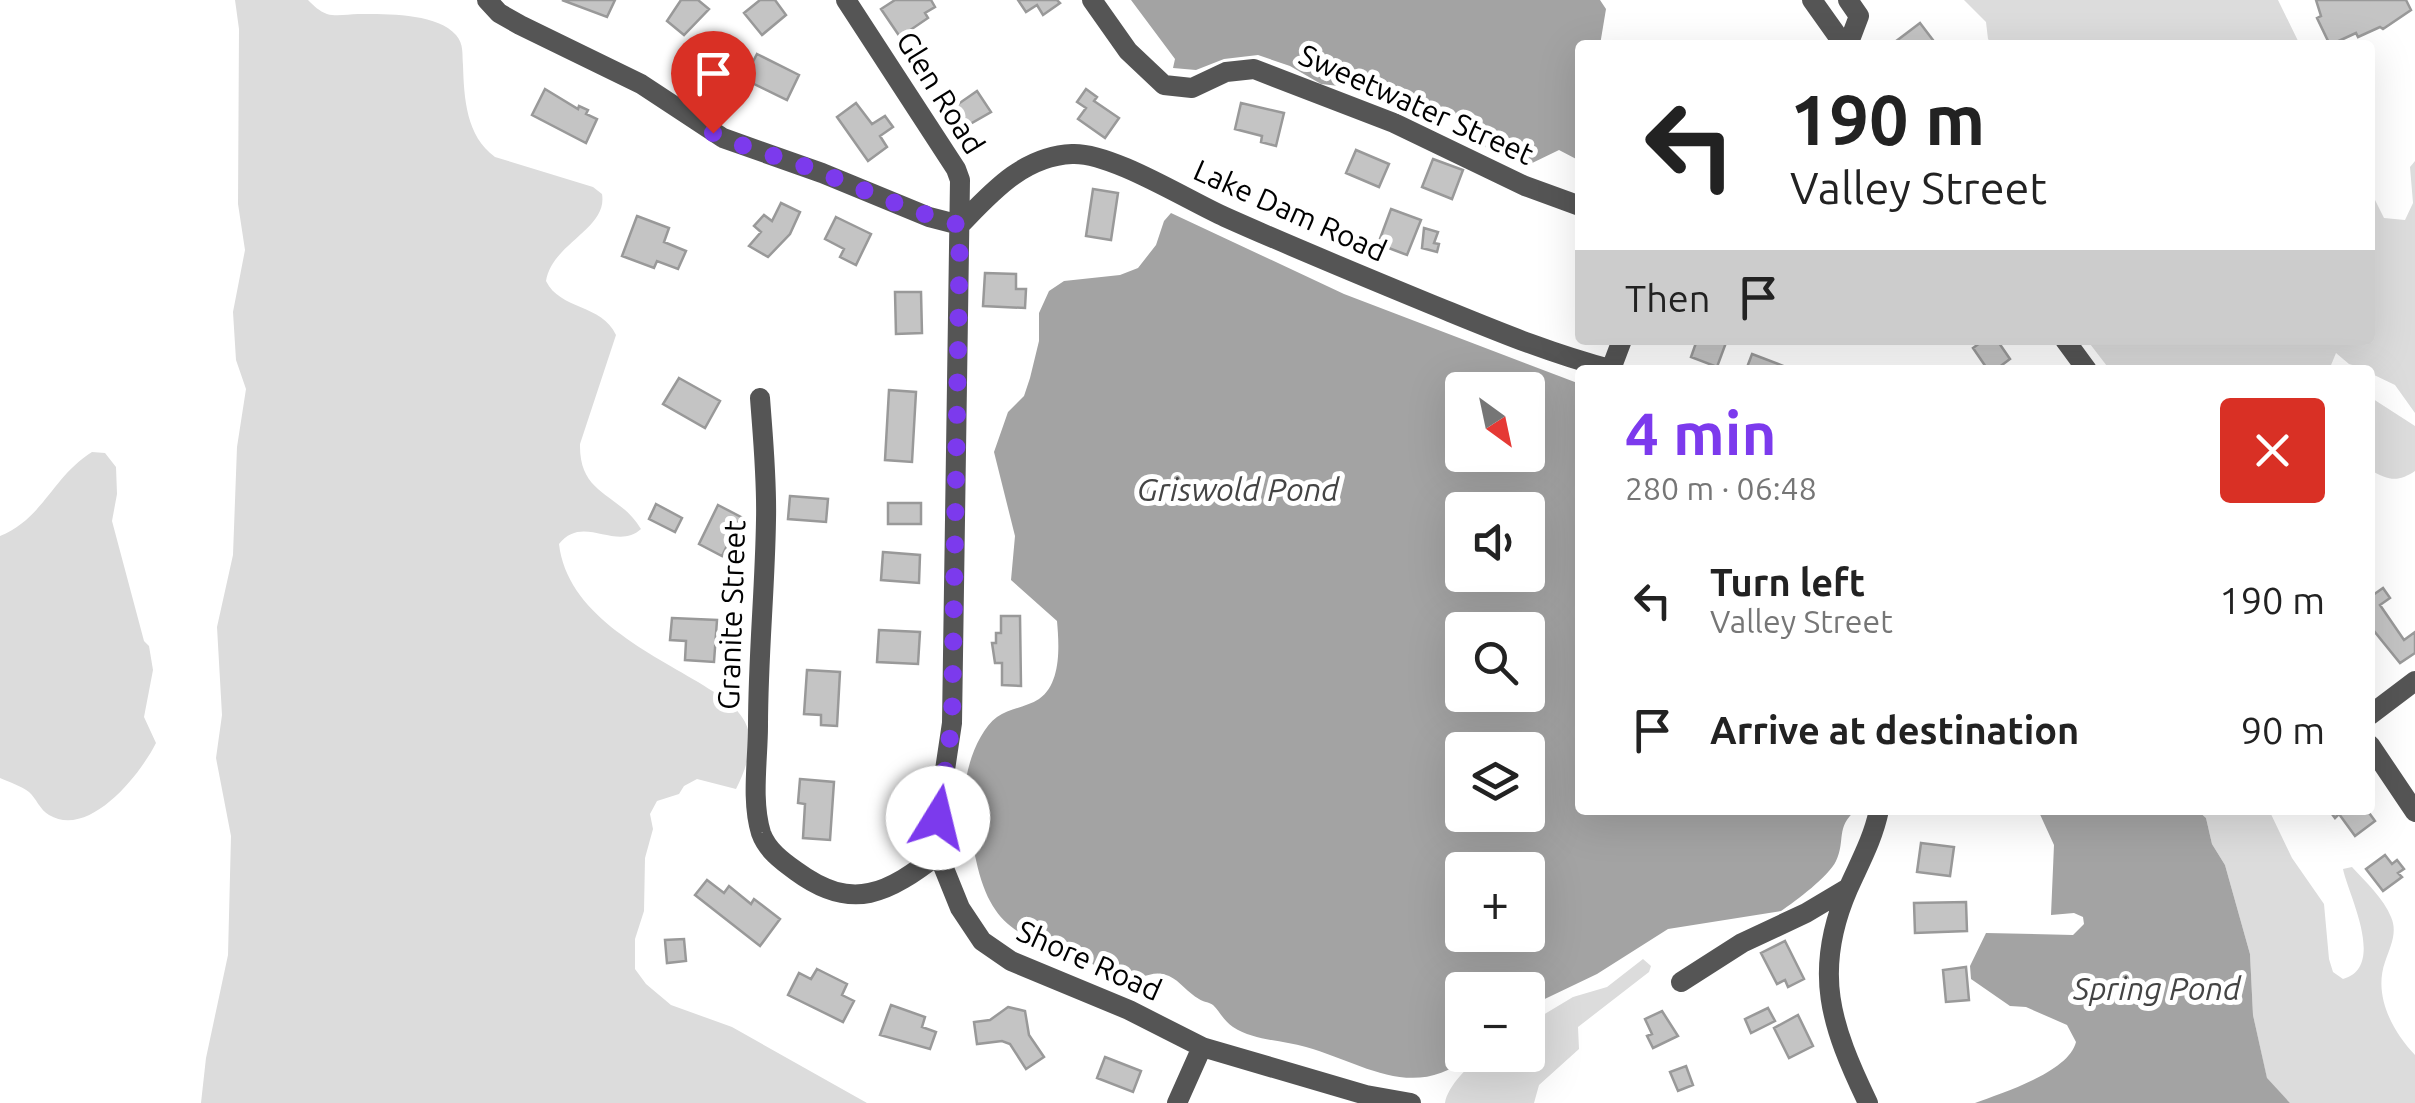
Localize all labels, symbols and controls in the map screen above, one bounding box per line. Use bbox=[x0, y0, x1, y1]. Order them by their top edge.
street label: Glen Road bbox=[890, 25, 992, 160]
pin bbox=[671, 31, 756, 134]
street label: Sweetwater Street bbox=[1294, 37, 1539, 171]
icon: arrive bbox=[686, 46, 741, 101]
icon: left bbox=[1625, 80, 1755, 210]
text: 190 m bbox=[1790, 80, 1985, 158]
street label: Lake Dam Road bbox=[1189, 152, 1392, 268]
text: Valley Street bbox=[1790, 162, 2047, 213]
icon: arrive bbox=[1731, 270, 1786, 325]
text: Then bbox=[1625, 277, 1711, 319]
north arrow bbox=[1445, 372, 1545, 472]
map controls bbox=[1445, 372, 1545, 1072]
button: close bbox=[2220, 398, 2325, 503]
text: 4 min bbox=[1625, 399, 1777, 466]
text: 280 m · 06:48 bbox=[1625, 470, 1817, 506]
water label: Griswold Pond bbox=[1137, 471, 1340, 507]
button: sound bbox=[1445, 492, 1545, 592]
street label: Granite Street bbox=[711, 519, 751, 711]
text: Turn left bbox=[1710, 561, 1865, 603]
icon: left bbox=[1625, 573, 1680, 628]
text: 190 m bbox=[2219, 579, 2325, 621]
text: Valley Street bbox=[1710, 603, 1893, 639]
button: search bbox=[1445, 612, 1545, 712]
icon: arrive bbox=[1625, 703, 1680, 758]
text: Arrive at destination bbox=[1710, 709, 2079, 751]
text: 90 m bbox=[2241, 709, 2325, 751]
button: layers bbox=[1445, 732, 1545, 832]
position arrow bbox=[886, 766, 990, 870]
button: + bbox=[1445, 852, 1545, 952]
street label: Shore Road bbox=[1012, 913, 1167, 1007]
water label: Spring Pond bbox=[2072, 970, 2242, 1006]
button: − bbox=[1445, 972, 1545, 1072]

